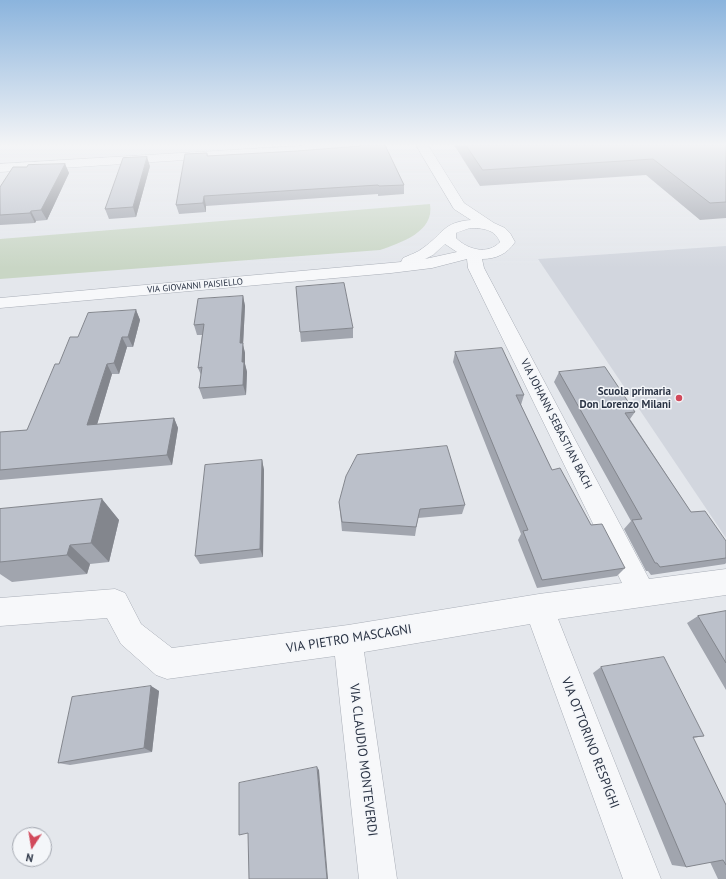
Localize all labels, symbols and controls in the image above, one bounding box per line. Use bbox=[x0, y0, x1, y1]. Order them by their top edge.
street label: VIA GIOVANNI PAISIELLO bbox=[147, 276, 243, 296]
street label: VIA JOHANN SEBASTIAN BACH bbox=[517, 357, 595, 491]
place label: Scuola primaria Don Lorenzo Milani bbox=[580, 385, 671, 411]
marker: Scuola primaria Don Lorenzo Milani bbox=[674, 393, 684, 403]
street label: VIA PIETRO MASCAGNI bbox=[285, 621, 413, 657]
street label: VIA OTTORINO RESPIGHI bbox=[558, 675, 622, 811]
street label: VIA CLAUDIO MONTEVERDI bbox=[346, 683, 380, 837]
north arrow bbox=[12, 827, 52, 867]
text: N bbox=[25, 850, 35, 865]

